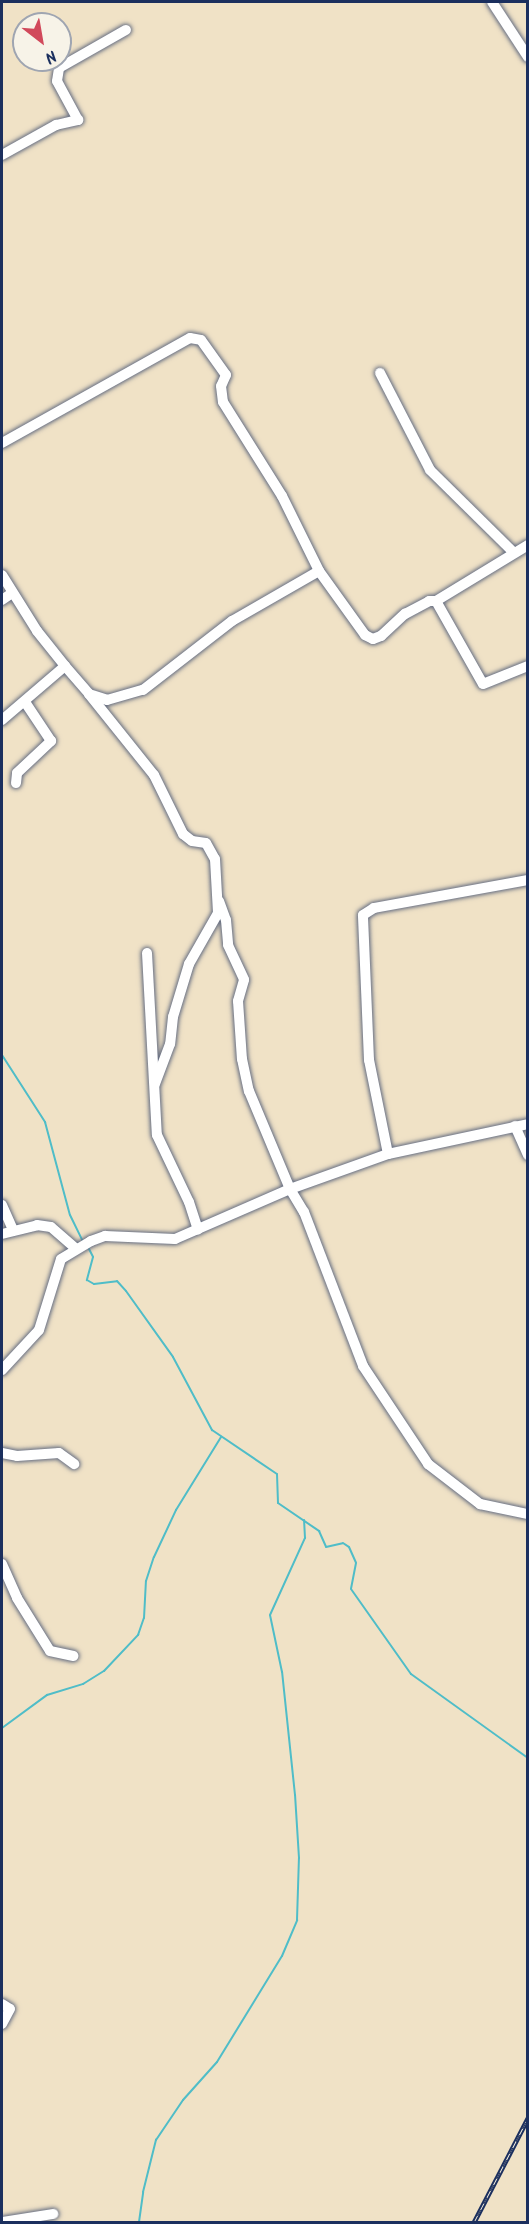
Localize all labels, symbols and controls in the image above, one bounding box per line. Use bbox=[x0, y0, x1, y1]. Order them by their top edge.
north arrow bbox=[12, 12, 72, 72]
text: N bbox=[40, 43, 61, 69]

